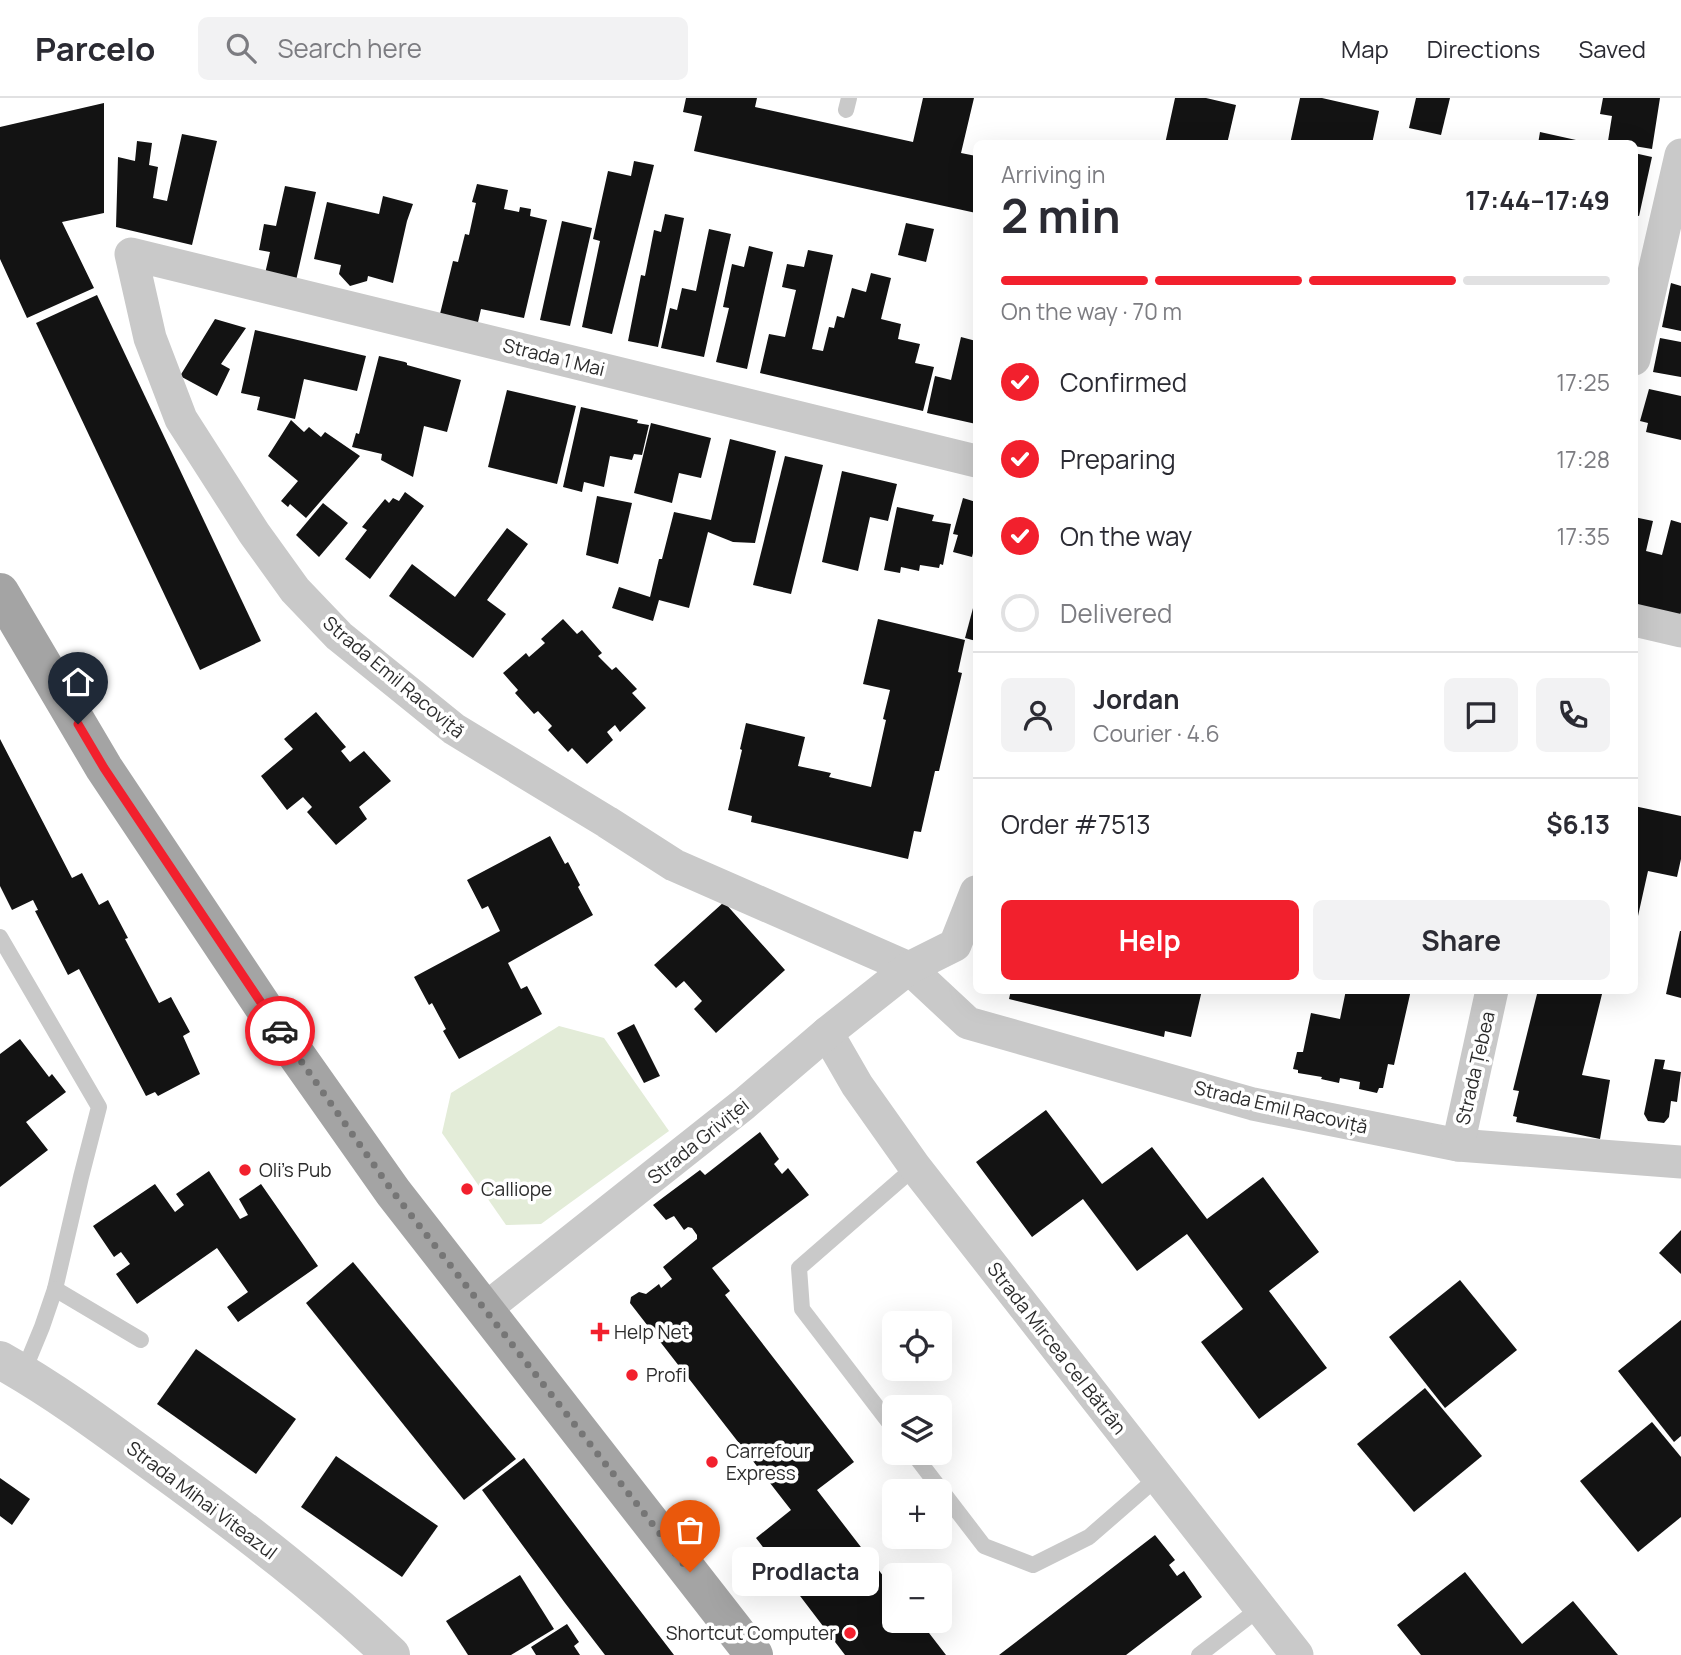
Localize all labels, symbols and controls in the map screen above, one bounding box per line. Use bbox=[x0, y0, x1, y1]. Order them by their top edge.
search box bbox=[198, 17, 688, 80]
text: Parcelo bbox=[35, 26, 156, 71]
icon: search bbox=[222, 29, 260, 67]
text: Search here bbox=[278, 30, 422, 66]
text: Map bbox=[1341, 32, 1389, 65]
text: Directions bbox=[1427, 32, 1540, 65]
text: Saved bbox=[1578, 32, 1646, 65]
text: Arriving in bbox=[1001, 158, 1106, 190]
text: 17:44–17:49 bbox=[1465, 182, 1610, 218]
text: 2 min bbox=[1001, 184, 1121, 247]
text: On the way · 70 m bbox=[1001, 295, 1182, 327]
street label: Strada 1 Mai bbox=[500, 332, 608, 382]
icon: check bbox=[1001, 363, 1039, 401]
text: Confirmed bbox=[1060, 364, 1187, 400]
text: 17:25 bbox=[1556, 366, 1610, 398]
icon: check bbox=[1001, 440, 1039, 478]
text: Preparing bbox=[1060, 441, 1176, 477]
text: 17:28 bbox=[1556, 443, 1610, 475]
icon: check bbox=[1001, 517, 1039, 555]
text: On the way bbox=[1060, 518, 1192, 554]
text: 17:35 bbox=[1557, 520, 1610, 552]
text: Delivered bbox=[1060, 595, 1172, 631]
street label: Strada Emil Racoviță bbox=[318, 610, 470, 744]
pin bbox=[48, 652, 108, 724]
icon: home bbox=[59, 663, 97, 701]
button: person bbox=[1001, 678, 1075, 752]
button: chat bbox=[1444, 678, 1518, 752]
button: phone bbox=[1536, 678, 1610, 752]
text: Jordan bbox=[1093, 681, 1179, 717]
text: Courier · 4.6 bbox=[1093, 717, 1220, 749]
text: Order #7513 bbox=[1001, 806, 1151, 842]
text: $6.13 bbox=[1546, 806, 1610, 842]
button: Help bbox=[1001, 900, 1299, 980]
button: Share bbox=[1313, 900, 1610, 980]
courier bbox=[245, 996, 315, 1066]
street label: Strada Țebea bbox=[1449, 1009, 1501, 1127]
icon: car bbox=[261, 1012, 299, 1050]
street label: Strada Emil Racoviță bbox=[1192, 1074, 1370, 1140]
street label: Strada Griviței bbox=[642, 1092, 754, 1190]
place label: Oli's Pub bbox=[259, 1157, 332, 1183]
marker: Oli's Pub bbox=[237, 1162, 253, 1178]
place label: Calliope bbox=[481, 1176, 552, 1202]
marker: Calliope bbox=[459, 1181, 475, 1197]
street label: Strada Mircea cel Bătrân bbox=[981, 1256, 1133, 1440]
map controls bbox=[882, 1311, 952, 1633]
button: locate bbox=[882, 1311, 952, 1381]
place label: Help Net bbox=[614, 1319, 689, 1345]
marker: Help Net bbox=[592, 1324, 608, 1340]
place label: Profi bbox=[646, 1362, 687, 1388]
marker: Profi bbox=[624, 1367, 640, 1383]
button: layers bbox=[882, 1395, 952, 1465]
street label: Strada Mihai Viteazul bbox=[121, 1435, 283, 1565]
place label: Carrefour Express bbox=[726, 1438, 811, 1486]
marker: Carrefour Express bbox=[704, 1454, 720, 1470]
button: + bbox=[882, 1479, 952, 1549]
pin bbox=[660, 1500, 720, 1572]
icon: bag bbox=[671, 1511, 709, 1549]
callout: Prodlacta bbox=[732, 1548, 879, 1596]
text: Prodlacta bbox=[751, 1555, 860, 1587]
button: − bbox=[882, 1563, 952, 1633]
place label: Shortcut Computer bbox=[666, 1620, 836, 1646]
marker: Shortcut Computer bbox=[842, 1625, 858, 1641]

